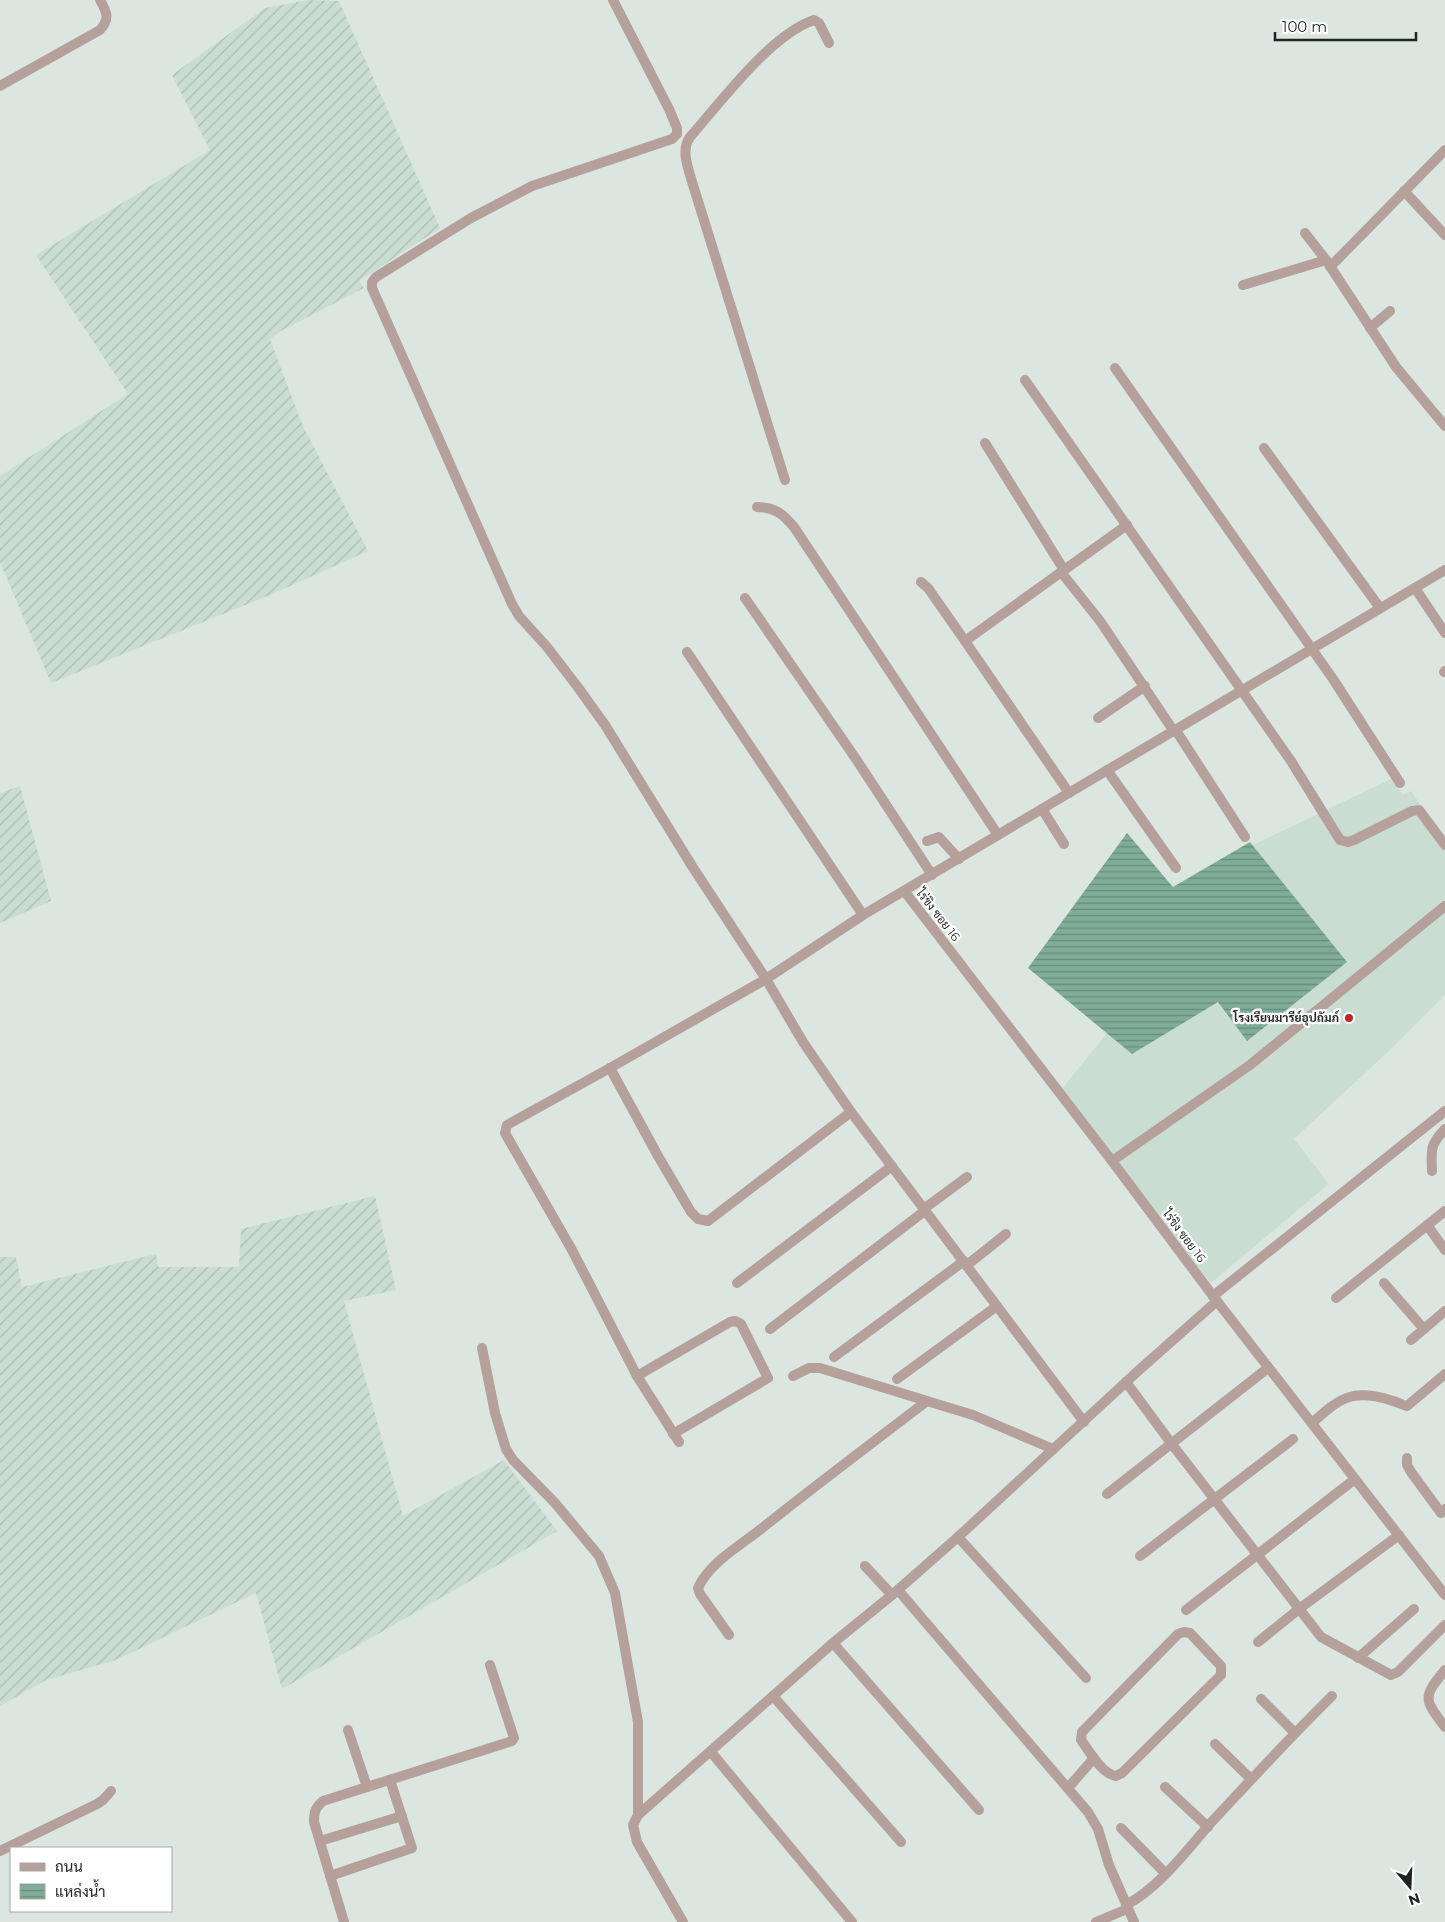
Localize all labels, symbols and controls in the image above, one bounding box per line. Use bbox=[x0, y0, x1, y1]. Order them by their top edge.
scale bar bbox=[1275, 10, 1416, 42]
text: 100 m bbox=[1282, 17, 1327, 36]
street label: ไร่ขิง ซอย 16 bbox=[913, 885, 963, 944]
place label: โรงเรียนมารีย์อุปถัมภ์ bbox=[1232, 1010, 1340, 1026]
marker: โรงเรียนมารีย์อุปถัมภ์ bbox=[1343, 1012, 1355, 1024]
street label: ไร่ขิง ซอย 16 bbox=[1159, 1206, 1209, 1265]
legend bbox=[10, 1847, 172, 1912]
text: ถนน bbox=[55, 1857, 83, 1876]
north arrow bbox=[1385, 1862, 1435, 1912]
text: แหล่งน้ำ bbox=[55, 1879, 106, 1901]
text: N bbox=[1406, 1889, 1423, 1910]

